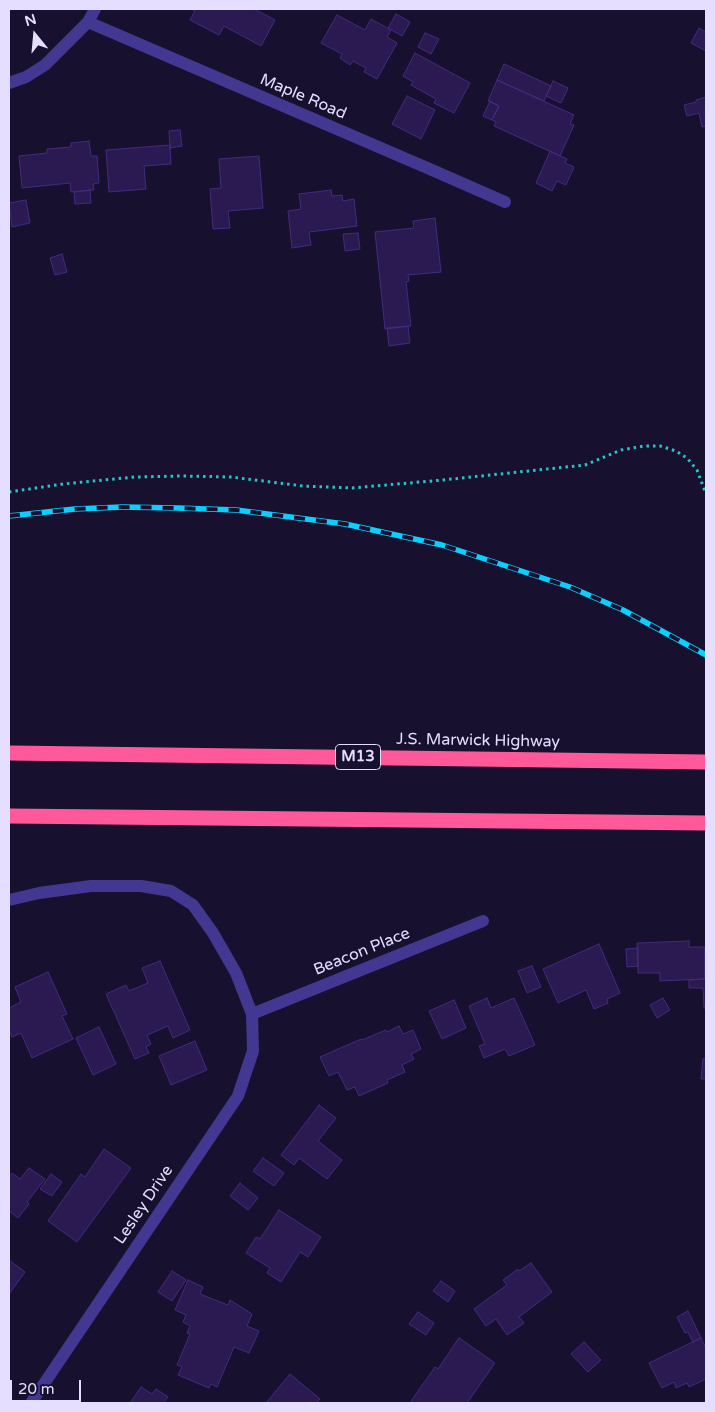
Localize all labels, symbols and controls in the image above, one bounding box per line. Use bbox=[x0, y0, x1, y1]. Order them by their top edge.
north arrow bbox=[10, 10, 60, 60]
text: N bbox=[23, 10, 38, 30]
street label: Maple Road bbox=[257, 70, 349, 124]
street label: J.S. Marwick Highway bbox=[396, 730, 560, 752]
road number: M13 bbox=[336, 744, 380, 770]
street label: Beacon Place bbox=[311, 924, 413, 980]
street label: Lesley Drive bbox=[111, 1162, 177, 1248]
scale bar bbox=[12, 1370, 84, 1402]
text: 20 m bbox=[18, 1380, 55, 1398]

